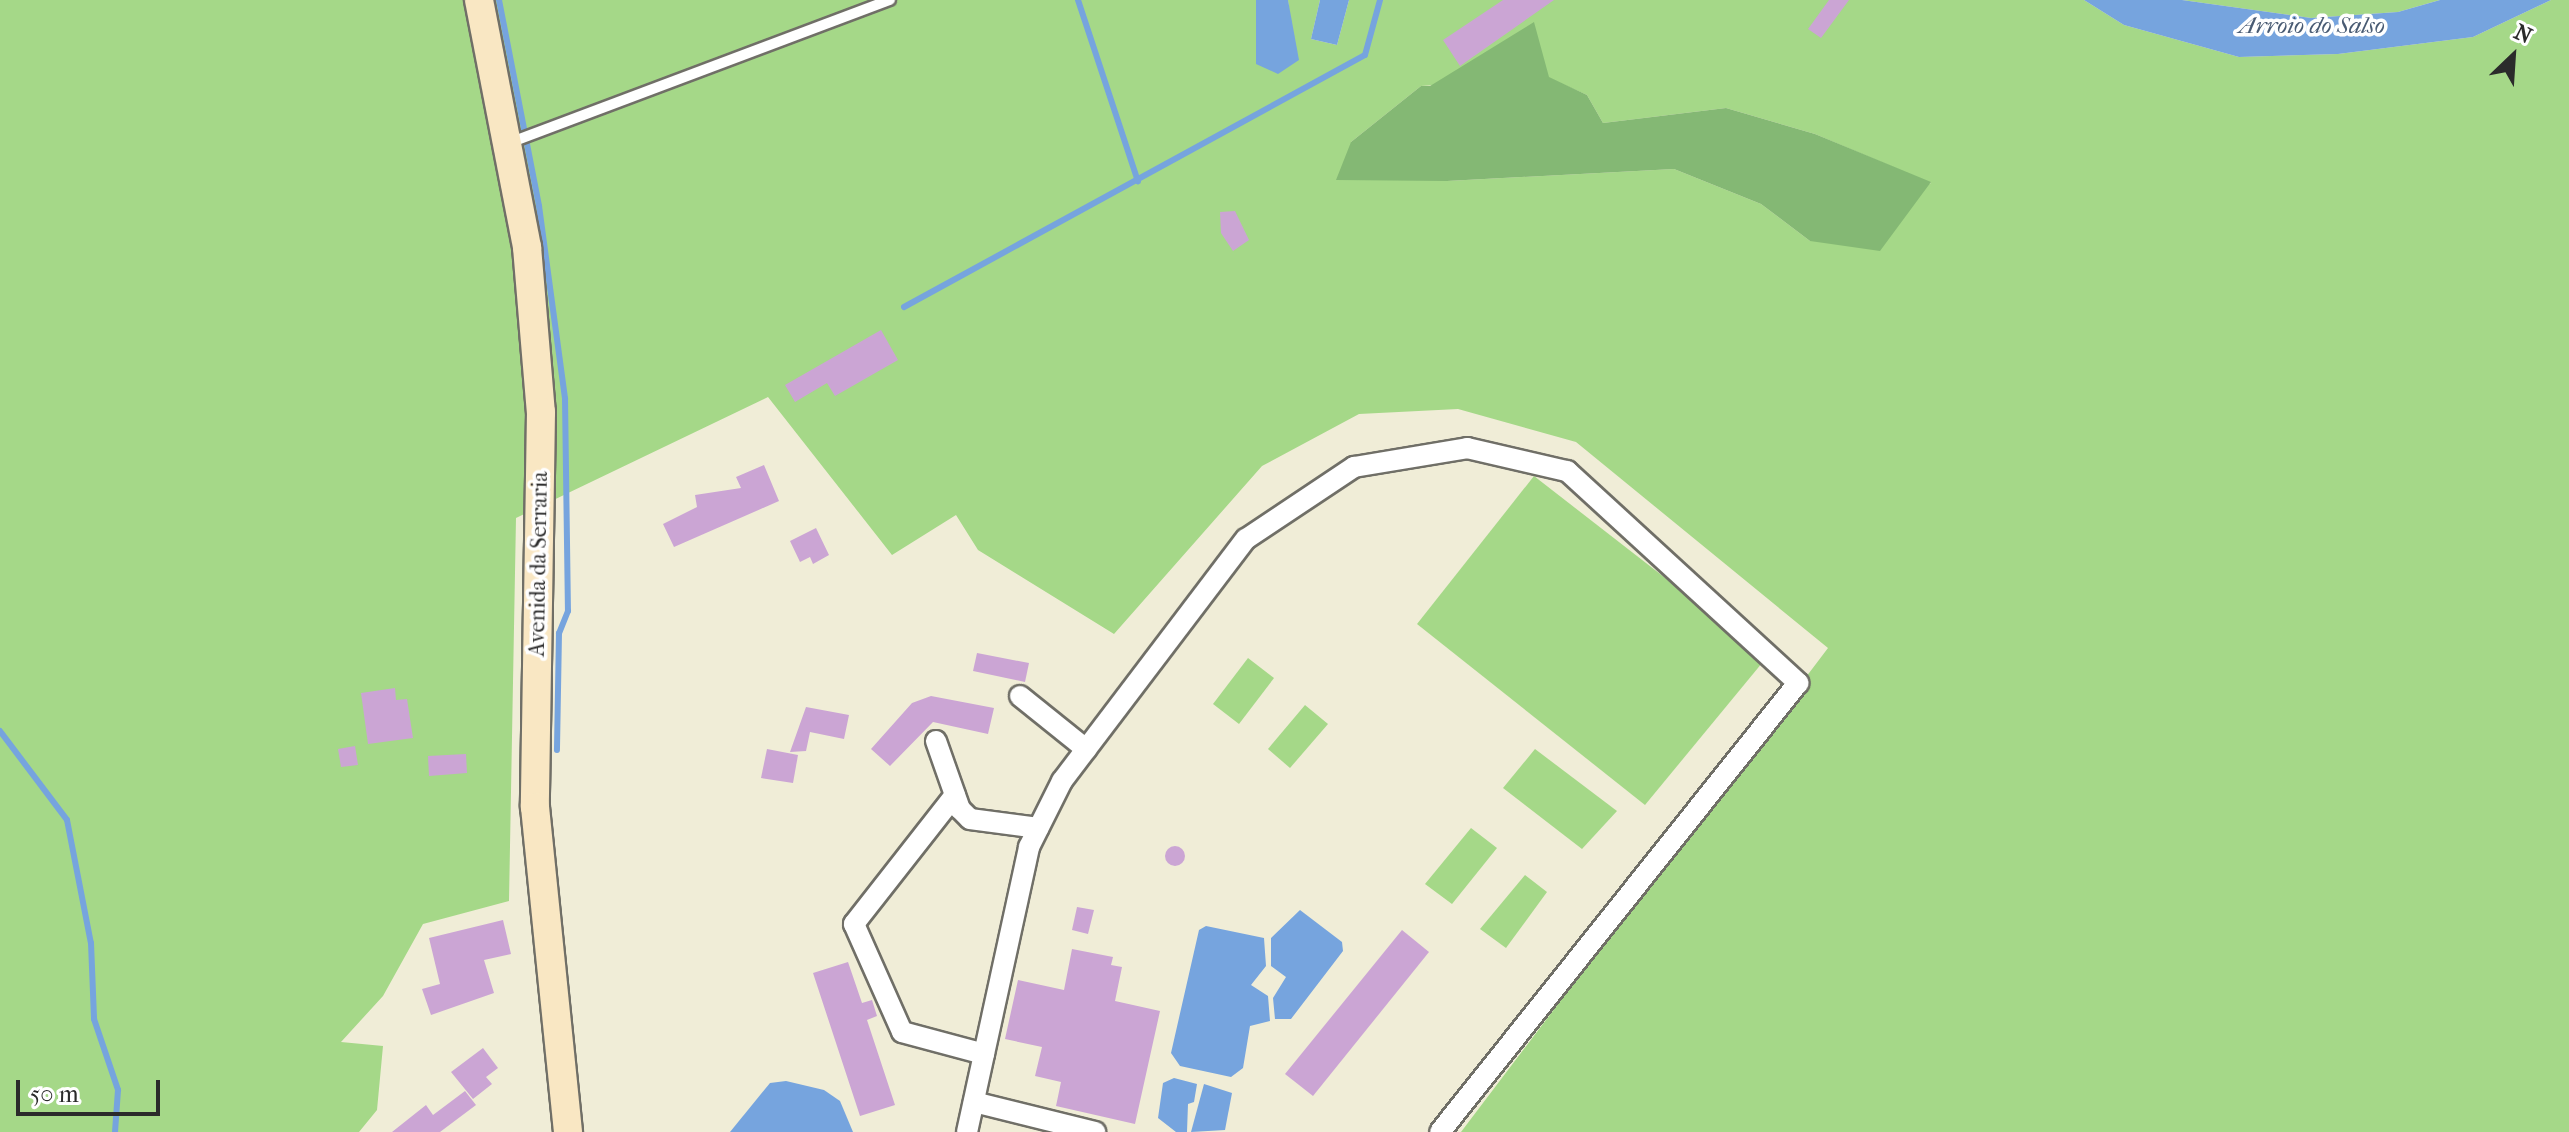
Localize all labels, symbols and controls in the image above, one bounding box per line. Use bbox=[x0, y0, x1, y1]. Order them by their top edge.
water label: Arroio do Salso bbox=[2239, 12, 2385, 40]
north arrow bbox=[2473, 16, 2553, 96]
text: N bbox=[2510, 19, 2536, 50]
street label: Avenida da Serraria bbox=[524, 471, 554, 657]
scale bar bbox=[20, 1064, 164, 1114]
text: 50 m bbox=[30, 1080, 79, 1108]

